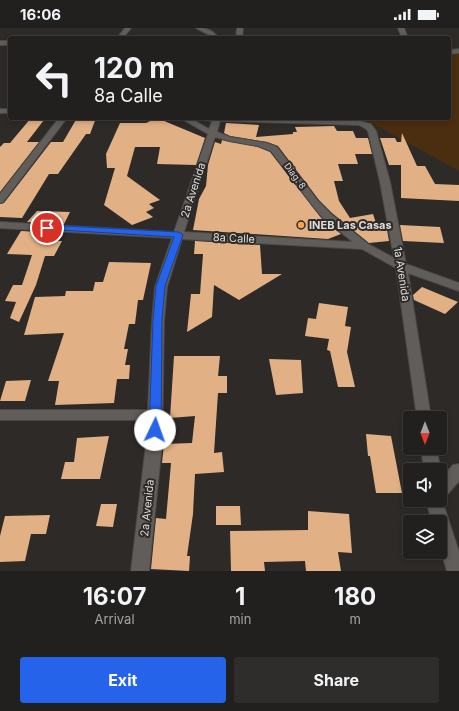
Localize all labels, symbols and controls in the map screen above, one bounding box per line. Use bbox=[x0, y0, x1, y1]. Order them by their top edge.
text: 16:06 bbox=[20, 5, 61, 24]
text: 120 m bbox=[94, 51, 175, 85]
icon: left bbox=[28, 52, 80, 104]
text: 8a Calle bbox=[94, 85, 163, 106]
street label: Diag. 8 bbox=[282, 160, 309, 191]
street label: 2a Avenida bbox=[177, 161, 209, 219]
pin bbox=[30, 211, 64, 245]
icon: arrive bbox=[36, 217, 58, 239]
place label: INEB Las Casas bbox=[309, 218, 392, 232]
marker: INEB Las Casas bbox=[296, 220, 306, 230]
street label: 8a Calle bbox=[213, 230, 255, 246]
street label: 1a Avenida bbox=[391, 246, 413, 302]
position arrow bbox=[134, 409, 176, 451]
north arrow bbox=[403, 411, 447, 455]
map controls bbox=[403, 411, 447, 559]
button: sound bbox=[403, 463, 447, 507]
street label: 2a Avenida bbox=[137, 479, 157, 537]
button: layers bbox=[403, 515, 447, 559]
text: 16:07 bbox=[83, 582, 146, 611]
text: 1 bbox=[235, 582, 245, 611]
text: 180 bbox=[334, 582, 376, 611]
text: Arrival bbox=[95, 611, 135, 627]
text: min bbox=[229, 611, 251, 627]
text: m bbox=[349, 611, 361, 627]
button: Exit bbox=[20, 657, 226, 703]
button: Share bbox=[234, 657, 439, 703]

